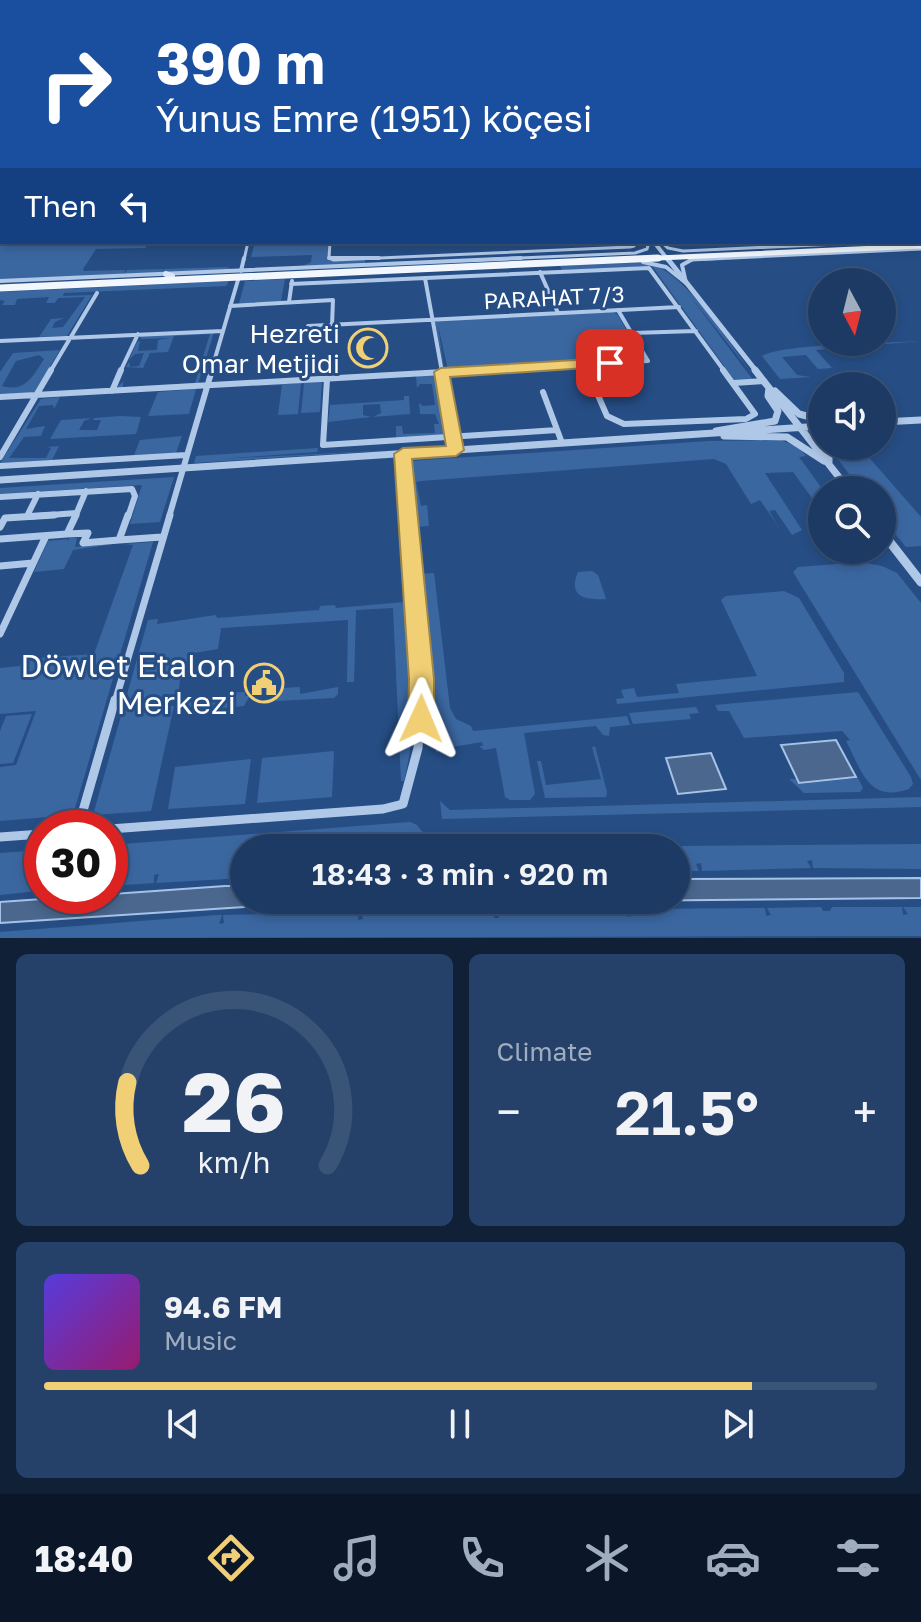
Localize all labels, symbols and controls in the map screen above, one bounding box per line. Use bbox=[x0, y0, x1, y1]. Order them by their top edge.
text: 390 m bbox=[156, 29, 325, 96]
icon: right bbox=[24, 32, 128, 136]
text: Ýunus Emre (1951) köçesi bbox=[156, 97, 592, 140]
icon: left bbox=[113, 184, 157, 228]
text: Then bbox=[24, 188, 97, 224]
north arrow bbox=[808, 268, 896, 356]
map controls bbox=[808, 268, 896, 564]
street label: PARAHAT 7/3 bbox=[483, 280, 625, 314]
place label: Hezreti Omar Metjidi bbox=[182, 318, 340, 379]
mosque icon: Hezreti Omar Metjidi bbox=[347, 327, 389, 369]
pin bbox=[576, 329, 644, 397]
icon: arrive bbox=[588, 341, 632, 385]
button: sound bbox=[808, 372, 896, 460]
button: search bbox=[808, 476, 896, 564]
place label: Döwlet Etalon Merkezi bbox=[20, 646, 236, 721]
public building icon: Döwlet Etalon Merkezi bbox=[243, 662, 285, 704]
position arrow bbox=[379, 677, 463, 761]
speed limit sign: 30 bbox=[24, 810, 128, 914]
text: 18:43 · 3 min · 920 m bbox=[312, 856, 608, 892]
text: Climate bbox=[497, 1036, 592, 1067]
text: 26 bbox=[182, 1050, 286, 1150]
text: 21.5° bbox=[615, 1076, 759, 1148]
text: − bbox=[497, 1085, 521, 1138]
text: + bbox=[853, 1085, 877, 1138]
text: km/h bbox=[198, 1145, 271, 1179]
text: 94.6 FM bbox=[164, 1289, 283, 1325]
text: Music bbox=[164, 1325, 237, 1356]
icon: previous bbox=[161, 1402, 205, 1446]
icon: pause bbox=[438, 1402, 482, 1446]
icon: next bbox=[716, 1402, 760, 1446]
icon: directions bbox=[203, 1530, 259, 1586]
icon: music bbox=[329, 1530, 385, 1586]
icon: phone bbox=[454, 1530, 510, 1586]
icon: climate bbox=[579, 1530, 635, 1586]
icon: car bbox=[705, 1530, 761, 1586]
icon: filters bbox=[830, 1530, 886, 1586]
text: 18:40 bbox=[35, 1537, 134, 1580]

